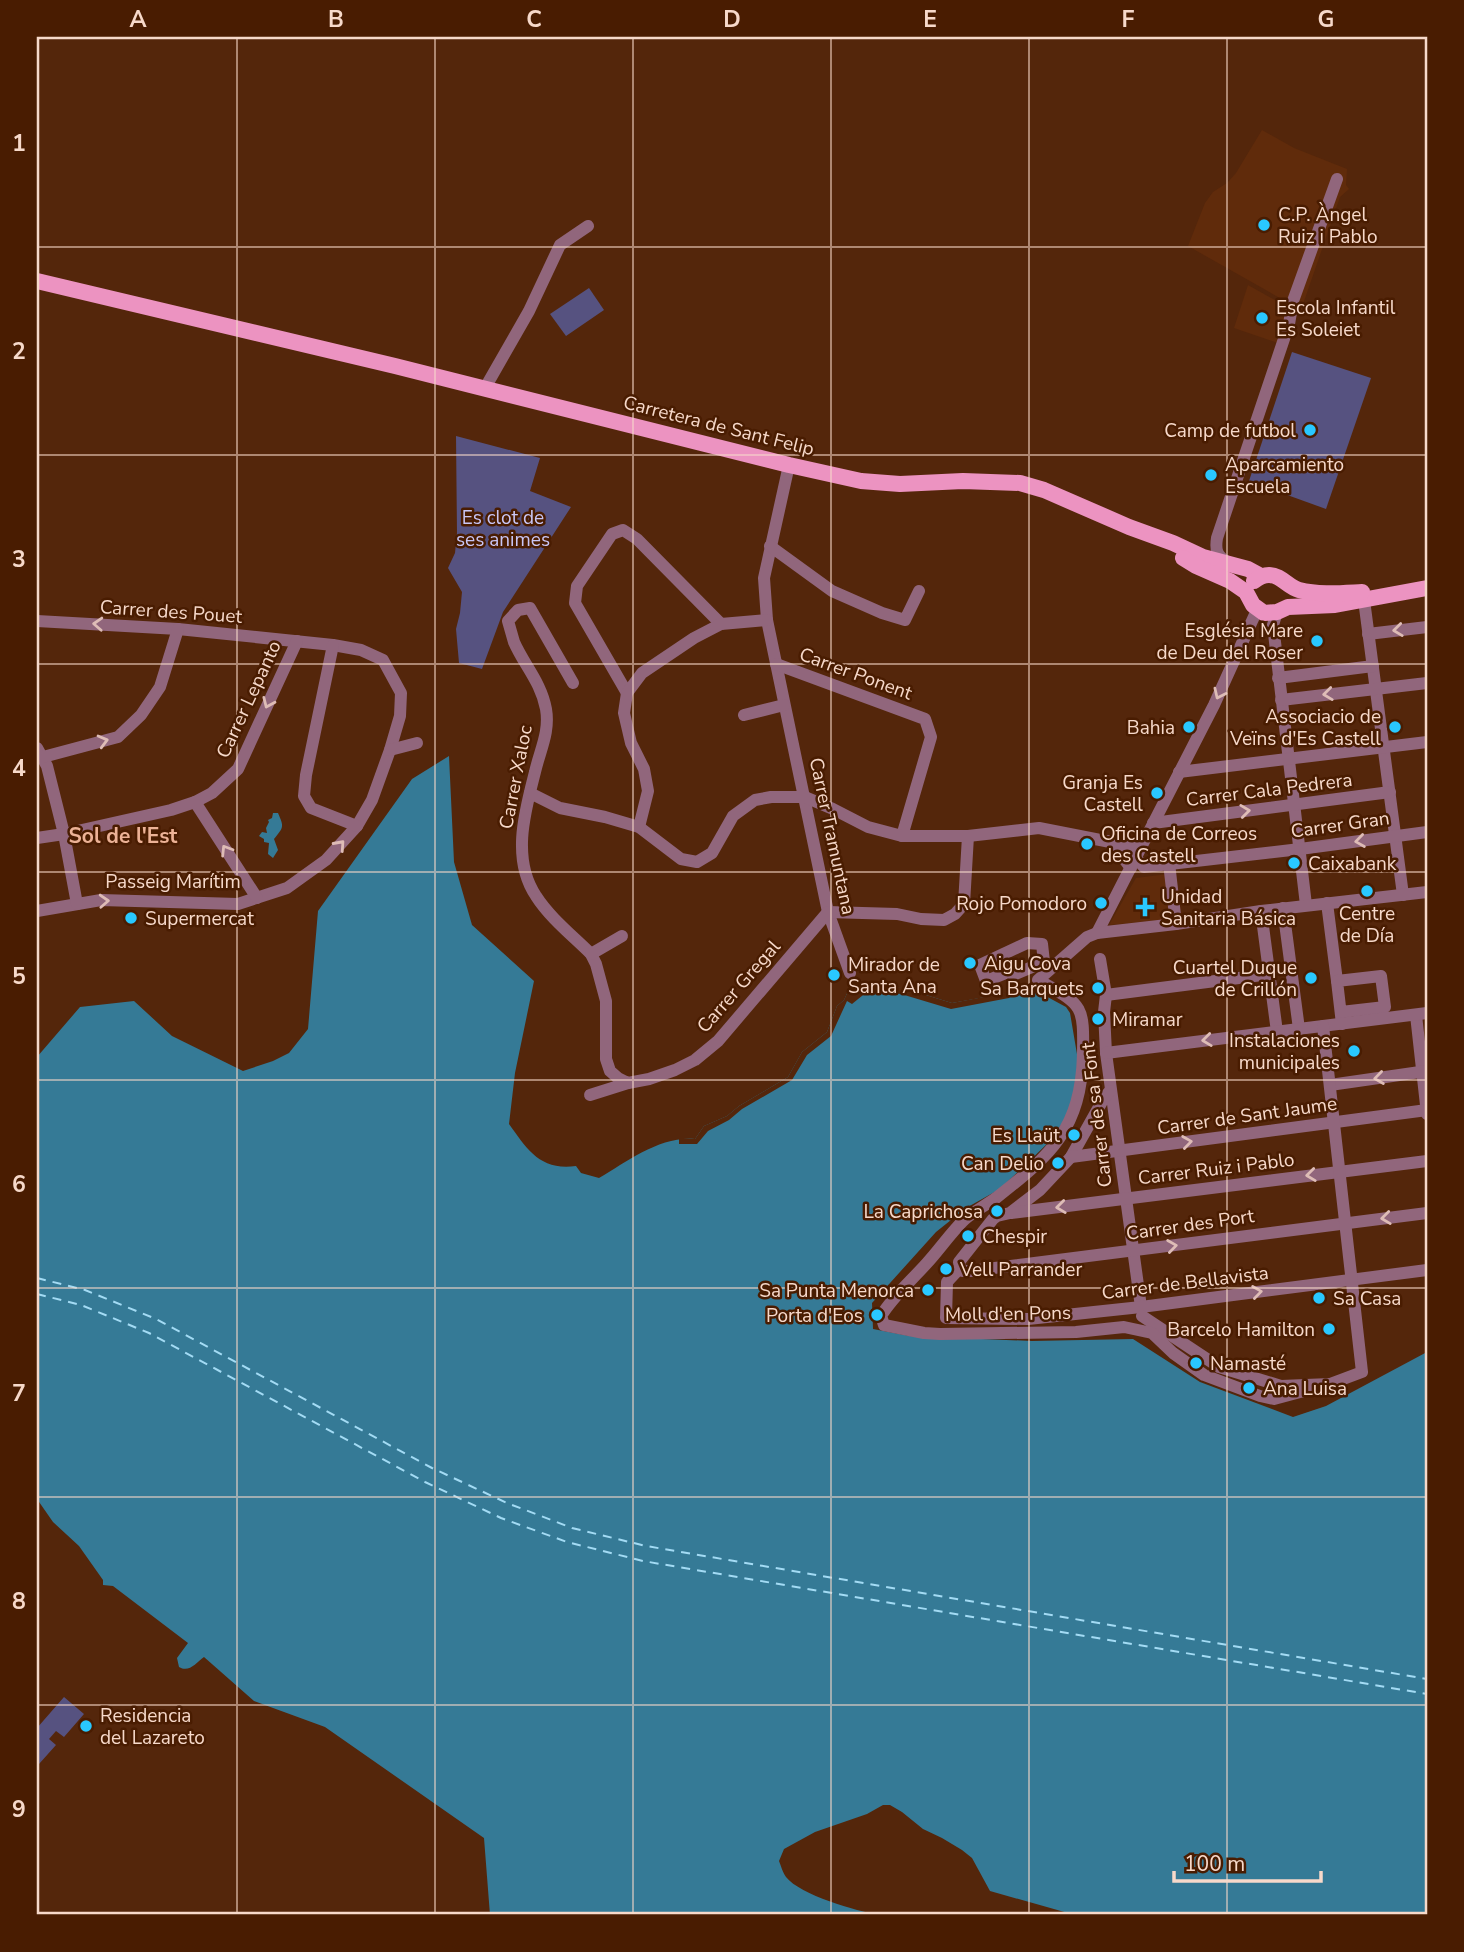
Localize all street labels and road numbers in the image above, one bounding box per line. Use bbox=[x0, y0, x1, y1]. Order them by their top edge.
street label: Carretera de Sant Felip bbox=[621, 390, 817, 462]
street label: Carrer des Pouet bbox=[99, 594, 243, 630]
street label: Carrer Lepanto bbox=[210, 636, 288, 763]
street label: Carrer Ponent bbox=[796, 641, 916, 707]
street label: Carrer Xaloc bbox=[493, 723, 539, 831]
street label: Carrer Tramuntana bbox=[803, 755, 861, 917]
street label: Carrer Cala Pedrera bbox=[1185, 767, 1354, 813]
street label: Carrer Gran bbox=[1289, 805, 1391, 845]
street label: Passeig Marítim bbox=[105, 869, 241, 895]
street label: Carrer Gregal bbox=[691, 934, 787, 1039]
street label: Carrer de sa Font bbox=[1075, 1040, 1119, 1189]
street label: Carrer de Sant Jaume bbox=[1156, 1091, 1339, 1141]
street label: Carrer Ruiz i Pablo bbox=[1136, 1146, 1296, 1191]
street label: Carrer des Port bbox=[1124, 1203, 1256, 1247]
street label: Carrer de Bellavista bbox=[1100, 1260, 1270, 1306]
street label: Moll d'en Pons bbox=[945, 1300, 1071, 1328]

